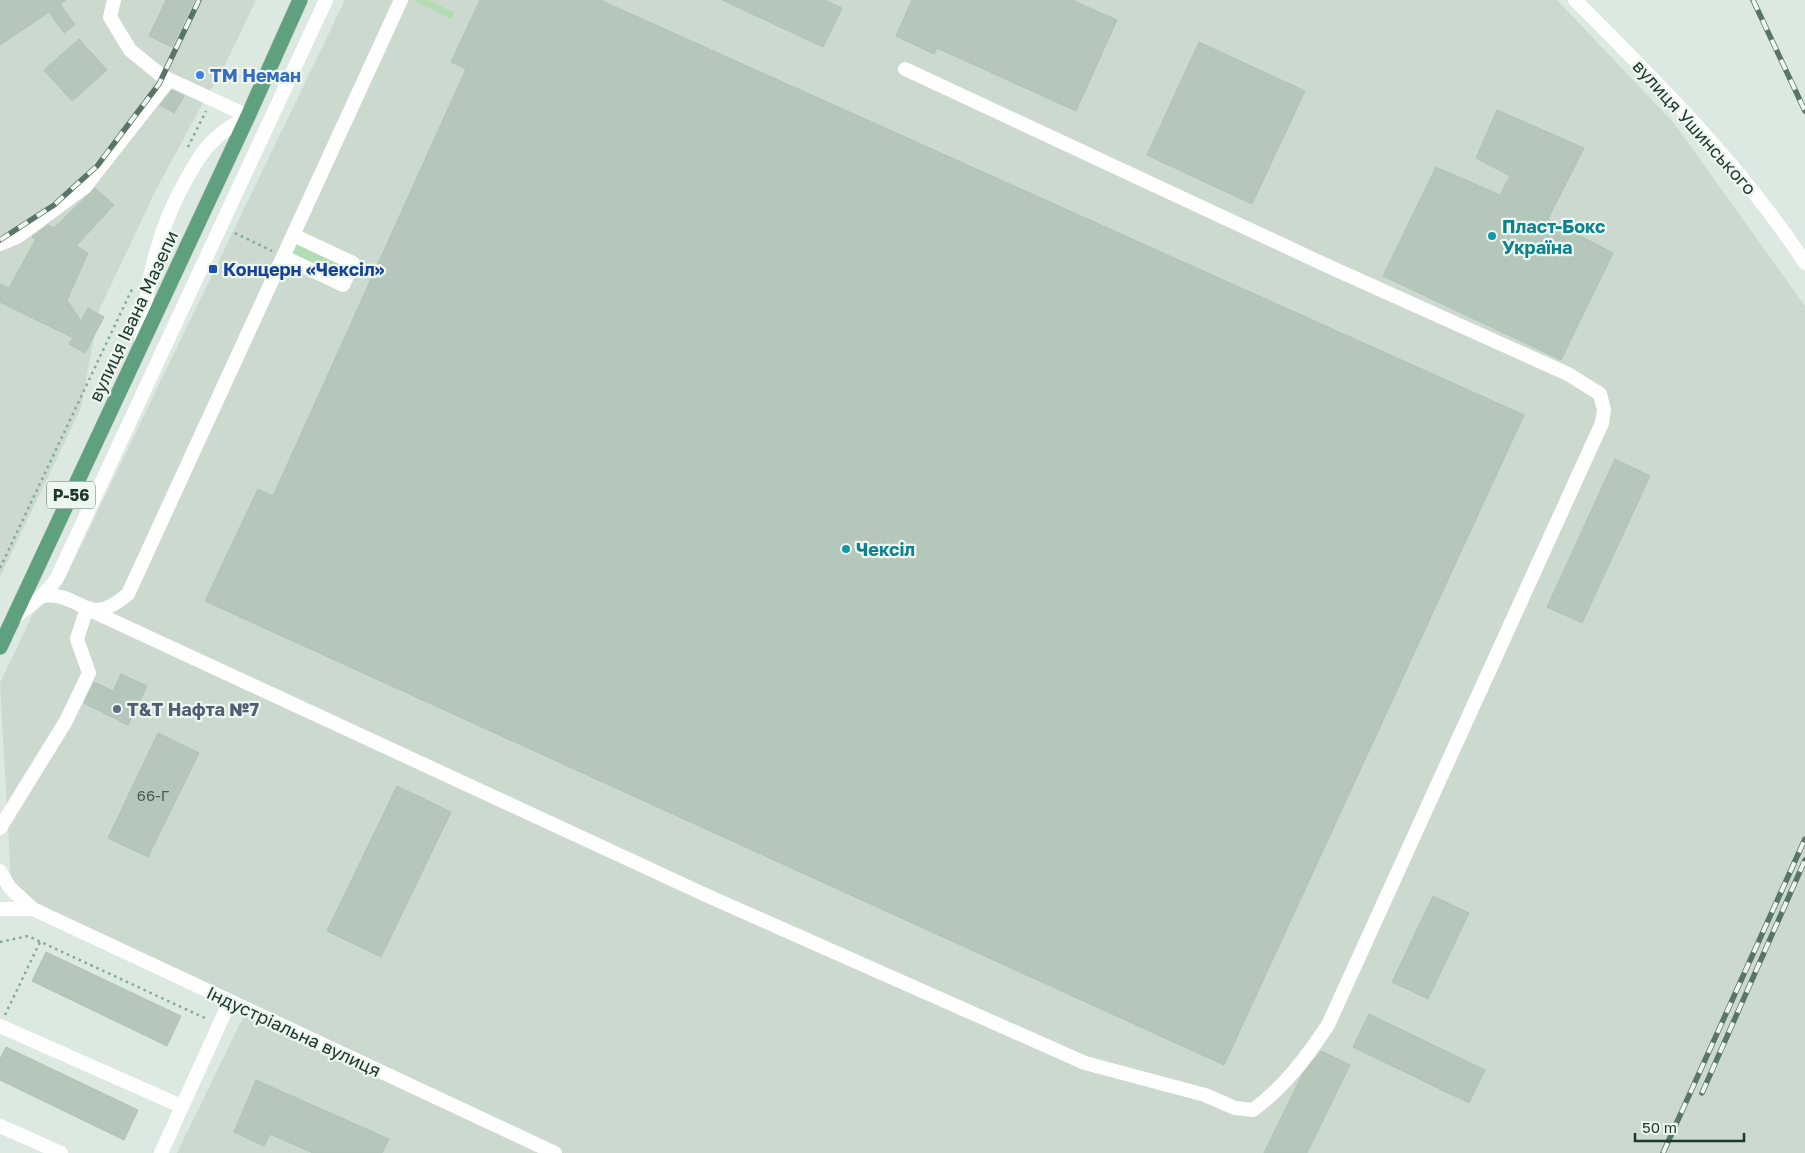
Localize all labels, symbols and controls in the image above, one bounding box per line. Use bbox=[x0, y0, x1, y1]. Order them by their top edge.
street label: вулиця Ушинського bbox=[1629, 55, 1761, 199]
place label: ТМ Неман bbox=[210, 64, 301, 86]
marker: ТМ Неман bbox=[194, 69, 206, 81]
place label: Пласт-Бокс Україна bbox=[1502, 215, 1605, 258]
street label: вулиця Івана Мазепи bbox=[84, 227, 182, 405]
marker: Пласт-Бокс Україна bbox=[1486, 230, 1498, 242]
place label: Концерн «Чексіл» bbox=[223, 258, 385, 280]
marker: Концерн «Чексіл» bbox=[207, 263, 219, 275]
road number: Р-56 bbox=[47, 482, 95, 508]
place label: Чексіл bbox=[856, 538, 915, 560]
marker: Чексіл bbox=[840, 543, 852, 555]
place label: Т&Т Нафта №7 bbox=[127, 698, 259, 720]
marker: Т&Т Нафта №7 bbox=[111, 703, 123, 715]
house number: 66-Г bbox=[137, 786, 170, 804]
street label: Індустріальна вулиця bbox=[203, 981, 385, 1081]
scale bar bbox=[1635, 1110, 1744, 1142]
text: 50 m bbox=[1642, 1118, 1677, 1136]

